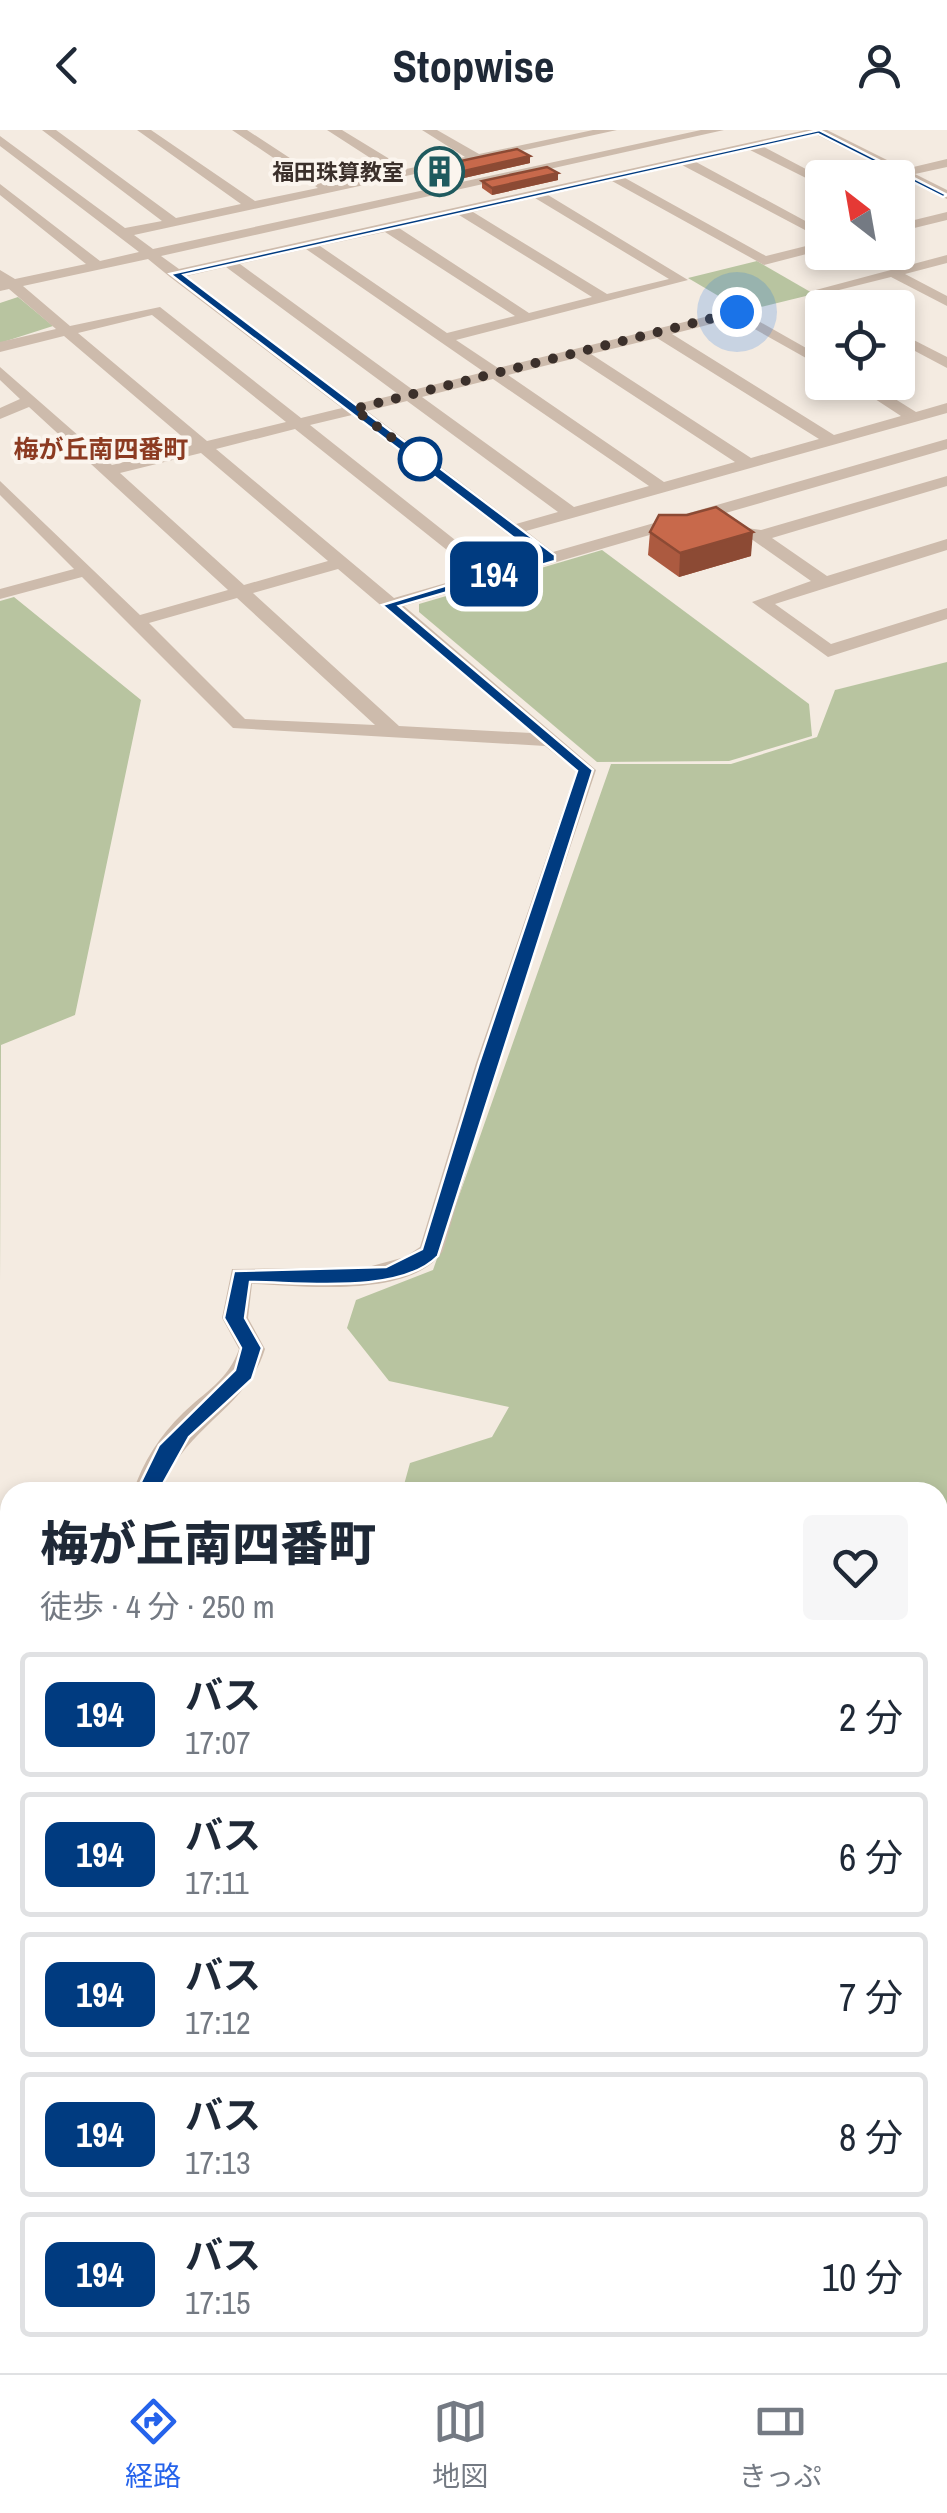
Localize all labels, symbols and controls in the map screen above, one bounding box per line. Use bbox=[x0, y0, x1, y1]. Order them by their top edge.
text: Stopwise bbox=[392, 35, 555, 96]
icon: back bbox=[40, 38, 95, 93]
icon: person bbox=[852, 38, 907, 93]
building icon: 福田珠算教室 bbox=[413, 146, 465, 198]
place label: 福田珠算教室 bbox=[272, 157, 404, 187]
north arrow bbox=[805, 160, 915, 270]
map controls bbox=[805, 160, 915, 400]
your location bbox=[712, 287, 762, 337]
button: locate bbox=[805, 290, 915, 400]
district label: 梅が丘南四番町 bbox=[13, 432, 189, 466]
unlabelled marker bbox=[399, 438, 441, 480]
line badge: 194 bbox=[436, 542, 552, 606]
text: 194 bbox=[470, 551, 518, 598]
text: 梅が丘南四番町 bbox=[40, 1511, 376, 1576]
button: heart bbox=[803, 1515, 908, 1620]
text: 徒歩 · 4 分 · 250 m bbox=[40, 1585, 275, 1628]
text: バス bbox=[185, 1670, 261, 1721]
text: 194 bbox=[76, 1691, 124, 1738]
text: 2 分 bbox=[839, 1692, 903, 1743]
text: 17:07 bbox=[185, 1721, 251, 1764]
text: バス bbox=[185, 1810, 261, 1861]
text: 194 bbox=[76, 1831, 124, 1878]
text: 6 分 bbox=[839, 1832, 903, 1883]
text: 17:11 bbox=[185, 1861, 249, 1904]
text: バス bbox=[185, 1950, 261, 2001]
text: 194 bbox=[76, 1971, 124, 2018]
text: 7 分 bbox=[839, 1972, 903, 2023]
text: 17:12 bbox=[185, 2001, 251, 2044]
text: バス bbox=[185, 2090, 261, 2141]
text: 194 bbox=[76, 2111, 124, 2158]
text: 8 分 bbox=[839, 2112, 903, 2163]
text: 17:13 bbox=[185, 2141, 251, 2184]
text: バス bbox=[185, 2230, 261, 2281]
text: 194 bbox=[76, 2251, 124, 2298]
text: 10 分 bbox=[822, 2252, 903, 2303]
text: 17:15 bbox=[185, 2281, 251, 2324]
tab: 経路 bbox=[125, 2394, 181, 2495]
tab: 地図 bbox=[432, 2394, 488, 2495]
tab: きっぷ bbox=[739, 2394, 822, 2495]

